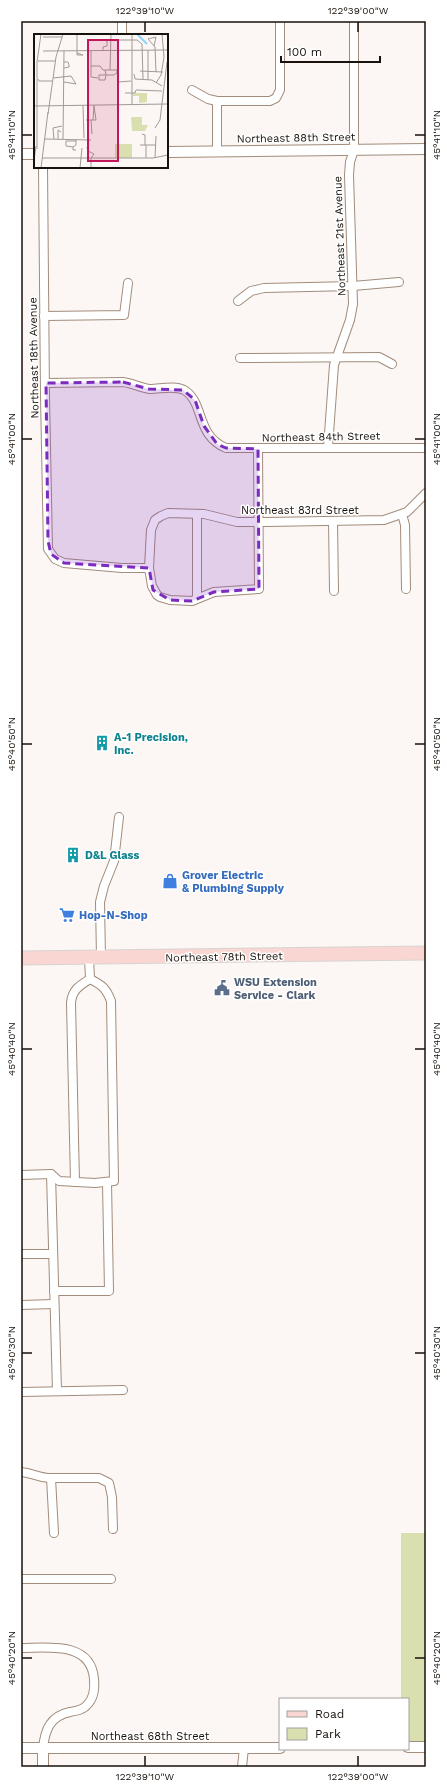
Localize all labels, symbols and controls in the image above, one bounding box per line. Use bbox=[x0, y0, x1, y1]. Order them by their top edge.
text: 122°39'10"W bbox=[116, 5, 175, 16]
text: 122°39'00"W bbox=[328, 5, 389, 16]
inset map bbox=[34, 34, 168, 168]
scale bar bbox=[281, 38, 380, 64]
text: 100 m bbox=[287, 45, 322, 59]
text: 45°41'10"N bbox=[6, 110, 17, 160]
text: 45°41'10"N bbox=[431, 110, 442, 160]
street label: Northeast 88th Street bbox=[237, 130, 356, 146]
street label: Northeast 21st Avenue bbox=[331, 176, 349, 296]
street label: Northeast 18th Avenue bbox=[26, 297, 42, 419]
text: 45°41'00"N bbox=[6, 413, 17, 465]
text: 45°41'00"N bbox=[431, 413, 442, 465]
street label: Northeast 84th Street bbox=[262, 429, 381, 445]
street label: Northeast 83rd Street bbox=[241, 504, 359, 517]
text: 45°40'50"N bbox=[6, 717, 17, 771]
text: 45°40'50"N bbox=[431, 717, 442, 771]
place label: A-1 Precision, Inc. bbox=[114, 731, 188, 757]
building icon: A-1 Precision, Inc. bbox=[93, 734, 111, 752]
building icon: D&L Glass bbox=[64, 846, 82, 864]
place label: D&L Glass bbox=[85, 849, 139, 862]
place label: Grover Electric & Plumbing Supply bbox=[182, 869, 285, 895]
shop icon: Grover Electric & Plumbing Supply bbox=[161, 872, 179, 890]
supermarket icon: Hop-N-Shop bbox=[58, 906, 76, 924]
place label: Hop-N-Shop bbox=[79, 909, 148, 922]
street label: Northeast 78th Street bbox=[165, 949, 283, 965]
place label: WSU Extension Service - Clark bbox=[234, 976, 317, 1002]
public building icon: WSU Extension Service - Clark bbox=[213, 979, 231, 997]
text: 45°40'40"N bbox=[6, 1022, 17, 1076]
text: 45°40'40"N bbox=[431, 1022, 442, 1076]
text: 45°40'30"N bbox=[6, 1326, 17, 1380]
text: 45°40'30"N bbox=[431, 1326, 442, 1380]
text: 45°40'20"N bbox=[6, 1631, 17, 1685]
text: 45°40'20"N bbox=[431, 1631, 442, 1685]
legend bbox=[279, 1698, 409, 1750]
text: Road bbox=[315, 1707, 344, 1721]
text: Park bbox=[315, 1727, 341, 1741]
street label: Northeast 68th Street bbox=[91, 1730, 210, 1743]
text: 122°39'10"W bbox=[116, 1771, 175, 1782]
text: 122°39'00"W bbox=[328, 1771, 389, 1782]

